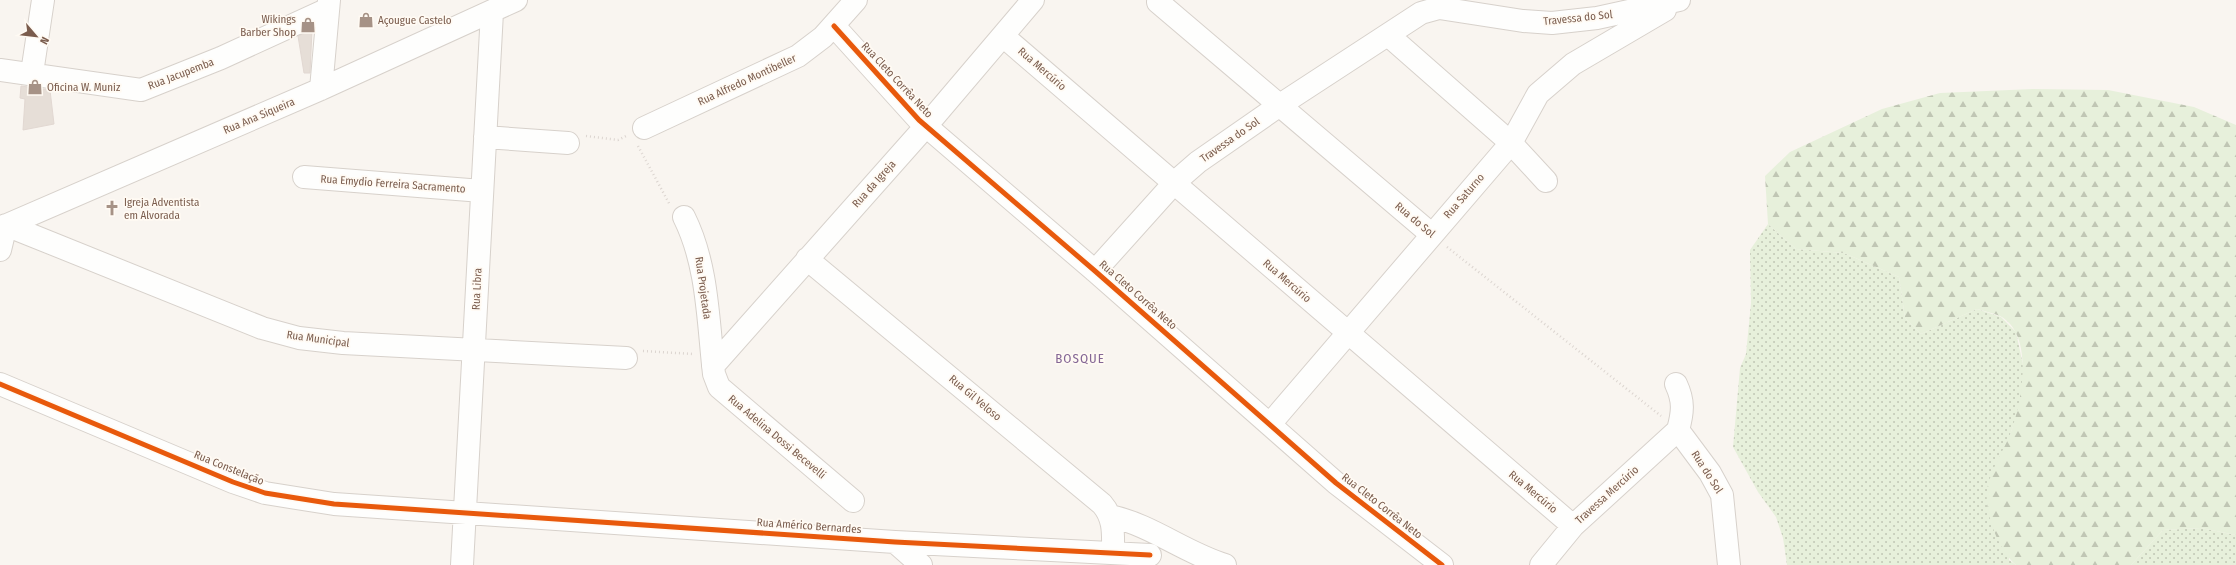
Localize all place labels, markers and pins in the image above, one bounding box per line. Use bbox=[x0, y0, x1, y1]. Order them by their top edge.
shop icon: Açougue Castelo bbox=[357, 11, 375, 29]
place label: Wikings Barber Shop bbox=[240, 13, 296, 39]
place label: Açougue Castelo bbox=[378, 14, 452, 27]
shop icon: Wikings Barber Shop bbox=[299, 16, 317, 34]
shop icon: Oficina W. Muniz bbox=[26, 78, 44, 96]
place label: Oficina W. Muniz bbox=[47, 81, 121, 94]
place label: Igreja Adventista em Alvorada bbox=[124, 196, 200, 222]
church icon: Igreja Adventista em Alvorada bbox=[103, 199, 121, 217]

